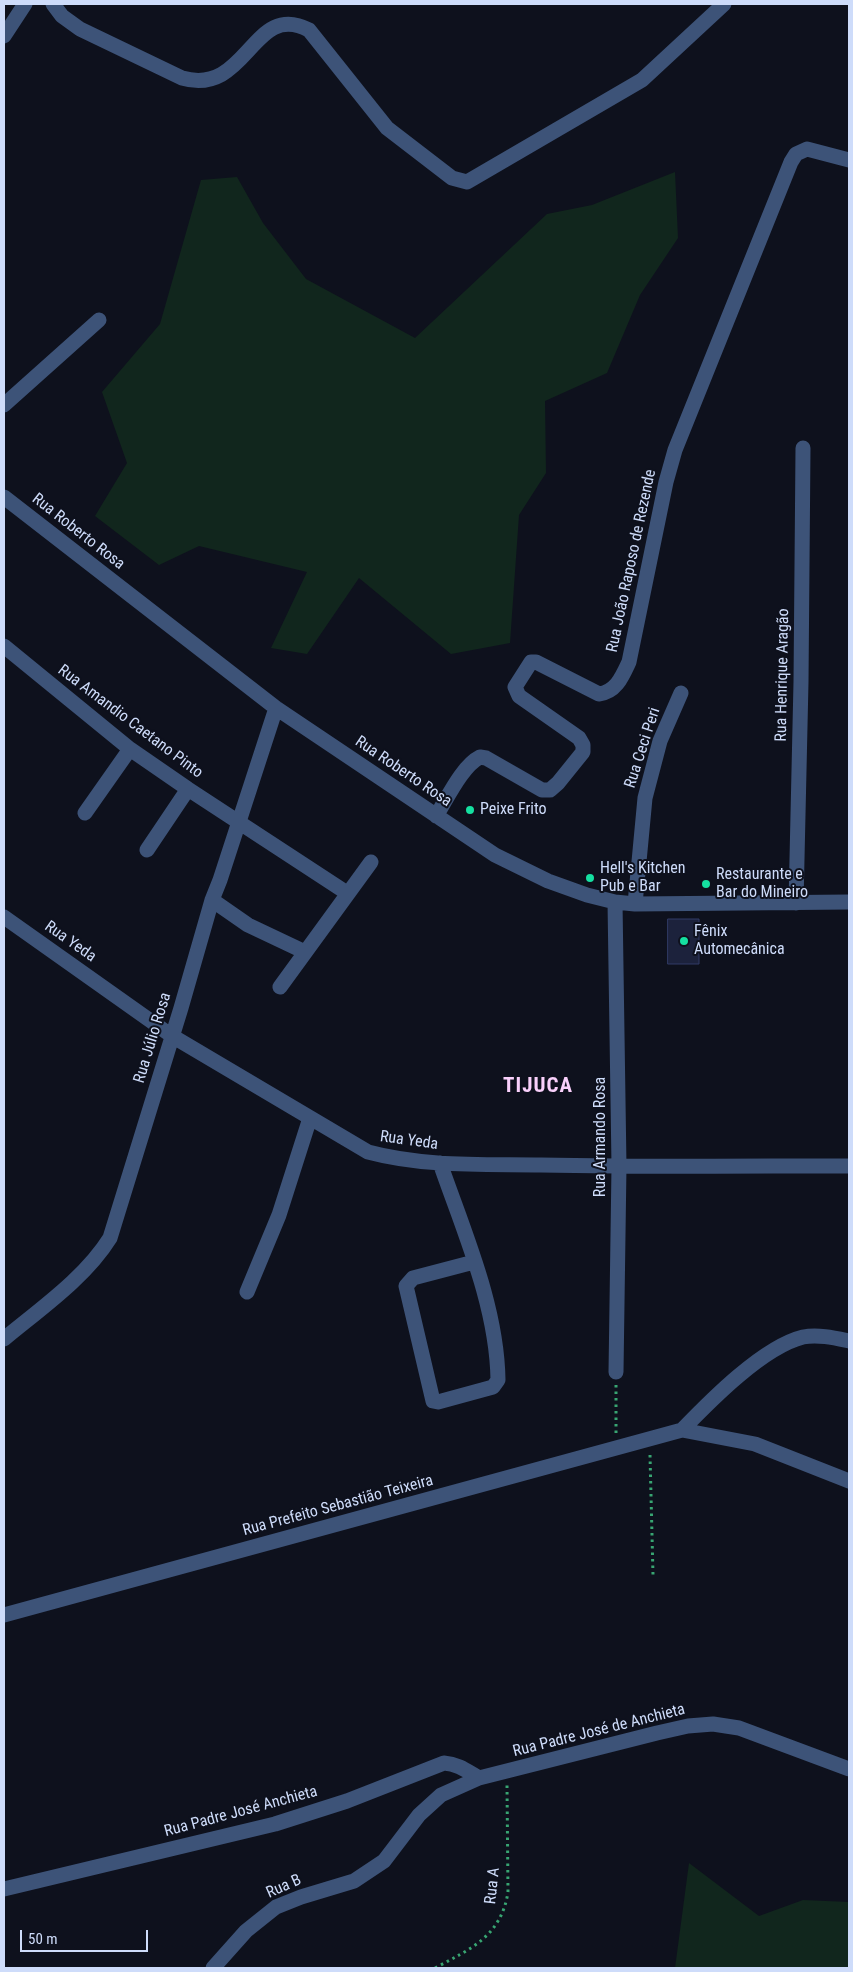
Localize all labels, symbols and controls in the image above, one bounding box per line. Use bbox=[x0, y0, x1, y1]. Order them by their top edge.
street label: Rua João Raposo de Rezende bbox=[603, 468, 661, 654]
street label: Rua Roberto Rosa bbox=[28, 490, 128, 574]
street label: Rua Henrique Aragão bbox=[772, 608, 794, 742]
street label: Rua Amandio Caetano Pinto bbox=[54, 661, 206, 783]
street label: Rua Ceci Peri bbox=[621, 705, 665, 791]
street label: Rua Roberto Rosa bbox=[351, 733, 455, 811]
place label: Peixe Frito bbox=[480, 800, 547, 820]
marker: Peixe Frito bbox=[464, 804, 476, 816]
place label: Hell's Kitchen Pub e Bar bbox=[600, 859, 685, 897]
place label: Restaurante e Bar do Mineiro bbox=[716, 865, 808, 903]
marker: Hell's Kitchen Pub e Bar bbox=[584, 872, 596, 884]
marker: Restaurante e Bar do Mineiro bbox=[700, 878, 712, 890]
street label: Rua Yeda bbox=[41, 917, 99, 967]
place label: Fênix Automecânica bbox=[694, 922, 785, 960]
marker: Fênix Automecânica bbox=[678, 935, 690, 947]
street label: Rua Júlio Rosa bbox=[130, 990, 176, 1086]
district label: TIJUCA bbox=[502, 1074, 574, 1100]
street label: Rua Armando Rosa bbox=[591, 1077, 611, 1197]
street label: Rua Yeda bbox=[379, 1127, 439, 1155]
street label: Rua Prefeito Sebastião Teixeira bbox=[241, 1471, 435, 1541]
street label: Rua Padre José de Anchieta bbox=[511, 1700, 687, 1762]
street label: Rua Padre José Anchieta bbox=[162, 1782, 320, 1842]
street label: Rua A bbox=[482, 1867, 504, 1905]
street label: Rua B bbox=[264, 1871, 304, 1903]
scale bar bbox=[22, 1920, 150, 1952]
text: 50 m bbox=[28, 1930, 58, 1948]

